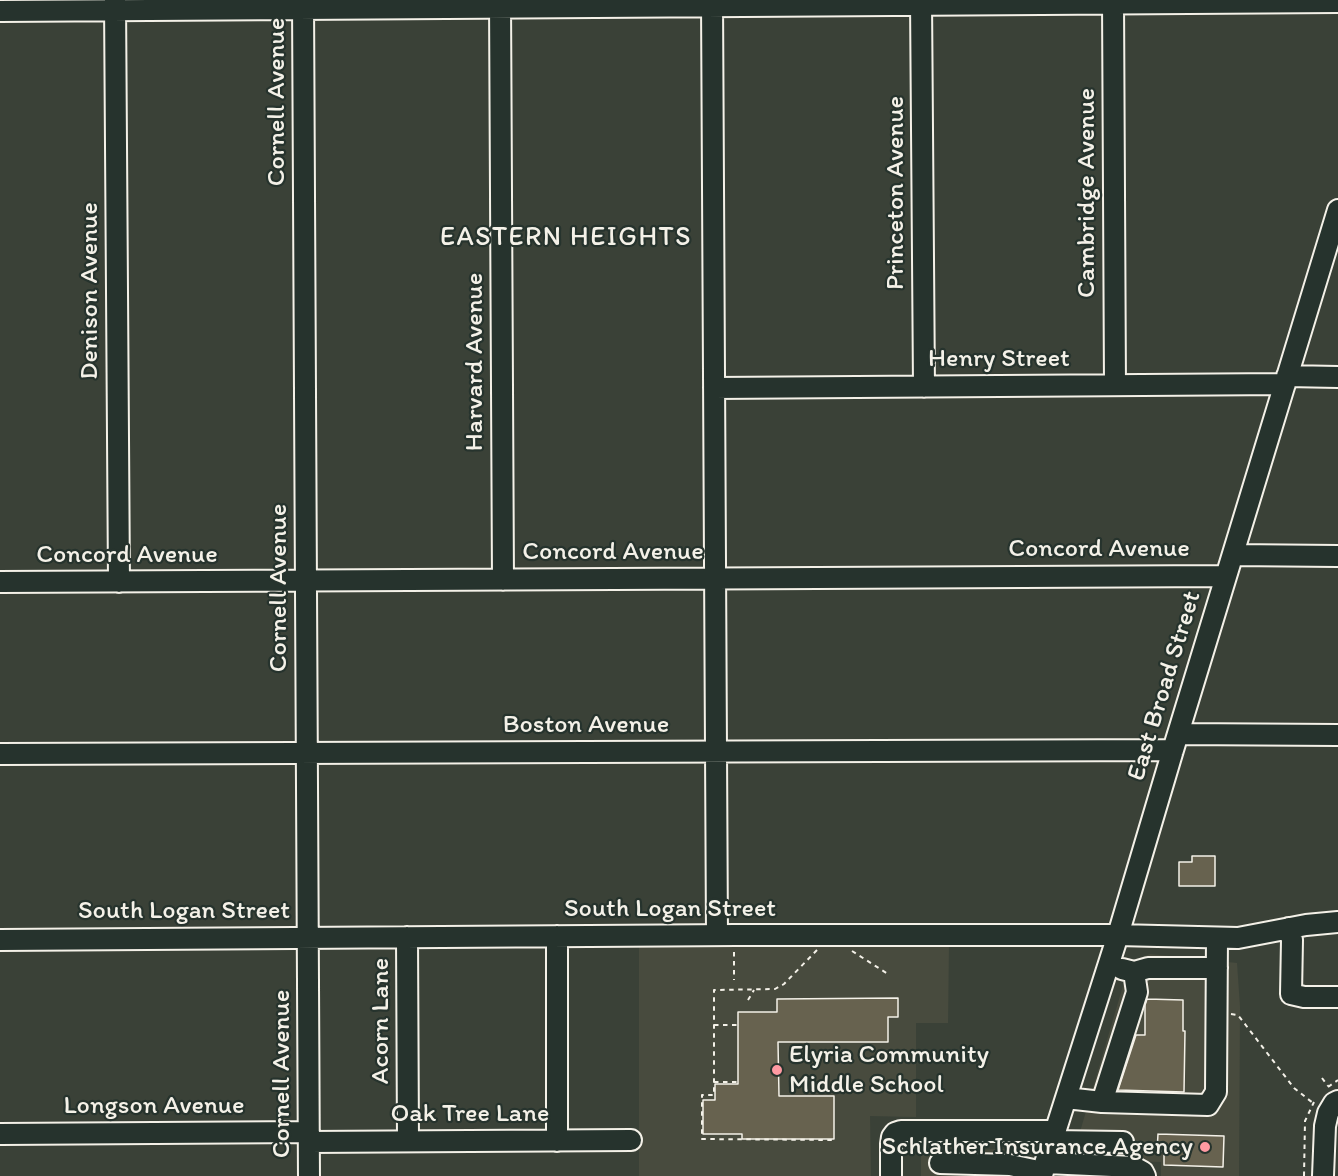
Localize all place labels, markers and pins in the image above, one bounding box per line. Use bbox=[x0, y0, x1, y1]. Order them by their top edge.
place label: Elyria Community Middle School bbox=[789, 1039, 989, 1100]
marker: Elyria Community Middle School bbox=[770, 1063, 784, 1077]
place label: Schlather Insurance Agency bbox=[882, 1131, 1193, 1163]
marker: Schlather Insurance Agency bbox=[1198, 1140, 1212, 1154]

